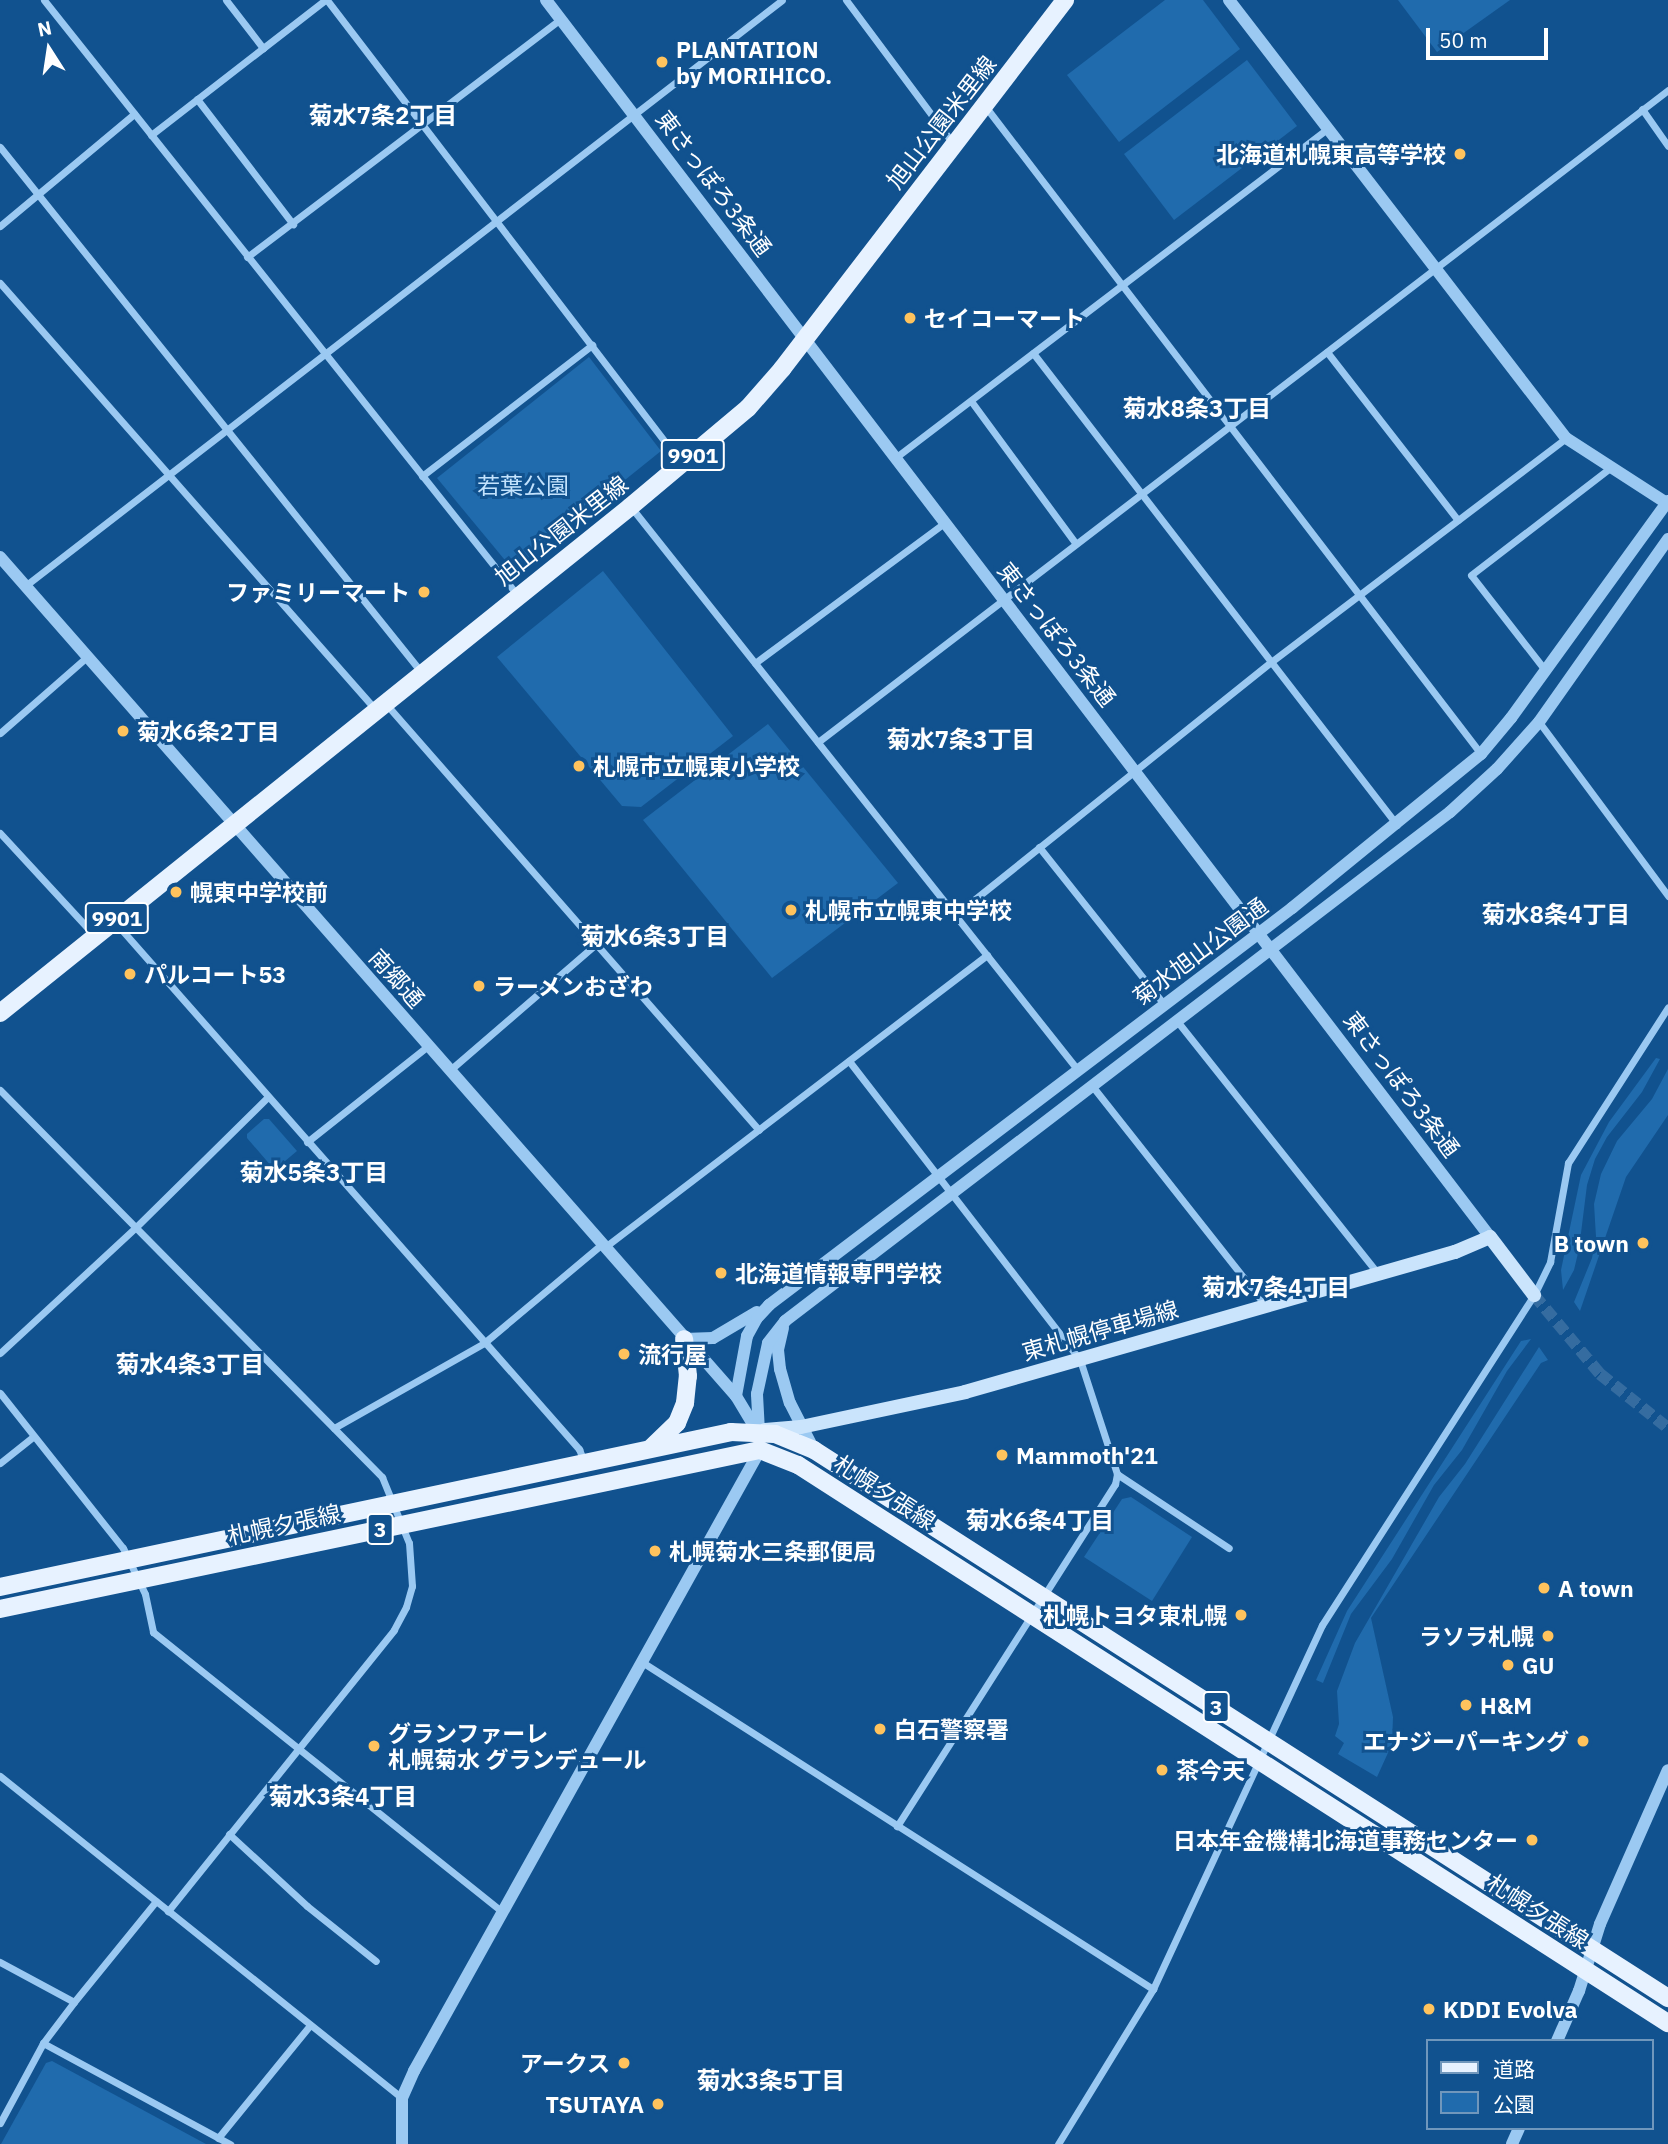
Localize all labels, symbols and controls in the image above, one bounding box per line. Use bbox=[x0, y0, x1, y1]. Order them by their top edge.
north arrow bbox=[14, 14, 84, 84]
scale bar bbox=[1430, 14, 1552, 58]
text: N bbox=[35, 15, 54, 42]
text: 50 m bbox=[1439, 26, 1488, 54]
place label: PLANTATION by MORIHICO. bbox=[676, 35, 832, 89]
street label: 旭山公園米里線 bbox=[881, 50, 1001, 194]
marker: PLANTATION by MORIHICO. bbox=[654, 54, 670, 70]
district label: 菊水7条2丁目 bbox=[309, 102, 457, 130]
street label: 東さっぽろ3条通 bbox=[650, 105, 778, 261]
place label: 北海道札幌東高等学校 bbox=[1216, 140, 1446, 168]
marker: 北海道札幌東高等学校 bbox=[1452, 146, 1468, 162]
place label: セイコーマート bbox=[924, 304, 1085, 332]
marker: セイコーマート bbox=[902, 310, 918, 326]
district label: 菊水8条3丁目 bbox=[1123, 395, 1271, 423]
road number: 9901 bbox=[660, 438, 726, 472]
street label: 旭山公園米里線 bbox=[489, 470, 633, 590]
park label: 若葉公園 bbox=[477, 471, 569, 499]
street label: 東さっぽろ3条通 bbox=[992, 557, 1122, 711]
place label: ファミリーマート bbox=[226, 578, 410, 606]
marker: ファミリーマート bbox=[416, 584, 432, 600]
place label: 菊水6条2丁目 bbox=[137, 717, 280, 745]
marker: 菊水6条2丁目 bbox=[115, 723, 131, 739]
district label: 菊水7条3丁目 bbox=[887, 726, 1035, 754]
place label: 札幌市立幌東小学校 bbox=[593, 752, 800, 780]
marker: 札幌市立幌東小学校 bbox=[571, 758, 587, 774]
place label: 幌東中学校前 bbox=[190, 878, 328, 906]
marker: 幌東中学校前 bbox=[168, 884, 184, 900]
street label: 菊水旭山公園通 bbox=[1127, 892, 1273, 1010]
place label: 札幌市立幌東中学校 bbox=[805, 896, 1012, 924]
road number: 9901 bbox=[84, 900, 150, 936]
district label: 菊水8条4丁目 bbox=[1482, 901, 1630, 929]
marker: 札幌市立幌東中学校 bbox=[783, 902, 799, 918]
district label: 菊水6条3丁目 bbox=[581, 923, 729, 951]
street label: 南郷通 bbox=[364, 943, 430, 1013]
place label: パルコート53 bbox=[144, 960, 287, 988]
marker: パルコート53 bbox=[122, 966, 138, 982]
place label: ラーメンおざわ bbox=[493, 972, 654, 1000]
marker: ラーメンおざわ bbox=[471, 978, 487, 994]
street label: 東さっぽろ3条通 bbox=[1338, 1006, 1466, 1162]
district label: 菊水5条3丁目 bbox=[240, 1159, 388, 1187]
place label: B town bbox=[1554, 1229, 1629, 1257]
marker: B town bbox=[1635, 1235, 1651, 1251]
place label: 北海道情報専門学校 bbox=[735, 1259, 942, 1287]
marker: 北海道情報専門学校 bbox=[713, 1265, 729, 1281]
district label: 菊水7条4丁目 bbox=[1202, 1274, 1350, 1302]
street label: 東札幌停車場線 bbox=[1019, 1295, 1181, 1365]
place label: 流行屋 bbox=[638, 1340, 707, 1368]
marker: 流行屋 bbox=[616, 1346, 632, 1362]
district label: 菊水4条3丁目 bbox=[116, 1351, 264, 1379]
place label: Mammoth'21 bbox=[1016, 1441, 1158, 1469]
marker: Mammoth'21 bbox=[994, 1447, 1010, 1463]
street label: 札幌夕張線 bbox=[829, 1449, 941, 1535]
street label: 札幌夕張線 bbox=[225, 1499, 343, 1549]
district label: 菊水6条4丁目 bbox=[966, 1507, 1114, 1535]
road number: 3 bbox=[366, 1512, 394, 1546]
place label: 札幌菊水三条郵便局 bbox=[669, 1537, 876, 1565]
marker: 札幌菊水三条郵便局 bbox=[647, 1543, 663, 1559]
place label: A town bbox=[1558, 1574, 1634, 1602]
marker: A town bbox=[1536, 1580, 1552, 1596]
place label: 札幌トヨタ東札幌 bbox=[1043, 1601, 1227, 1629]
marker: 札幌トヨタ東札幌 bbox=[1233, 1607, 1249, 1623]
place label: ラソラ札幌 bbox=[1419, 1622, 1534, 1650]
marker: ラソラ札幌 bbox=[1540, 1628, 1556, 1644]
place label: GU bbox=[1522, 1651, 1554, 1679]
marker: GU bbox=[1500, 1657, 1516, 1673]
road number: 3 bbox=[1202, 1690, 1230, 1724]
place label: H&M bbox=[1480, 1691, 1532, 1719]
marker: H&M bbox=[1458, 1697, 1474, 1713]
place label: 白石警察署 bbox=[894, 1715, 1009, 1743]
place label: グランファーレ 札幌菊水 グランデュール bbox=[388, 1719, 646, 1773]
marker: 白石警察署 bbox=[872, 1721, 888, 1737]
place label: エナジーパーキング bbox=[1362, 1727, 1569, 1755]
marker: エナジーパーキング bbox=[1575, 1733, 1591, 1749]
marker: グランファーレ 札幌菊水 グランデュール bbox=[366, 1738, 382, 1754]
place label: 茶今天 bbox=[1176, 1756, 1245, 1784]
marker: 茶今天 bbox=[1154, 1762, 1170, 1778]
district label: 菊水3条4丁目 bbox=[269, 1783, 417, 1811]
place label: 日本年金機構北海道事務センター bbox=[1173, 1826, 1518, 1854]
marker: 日本年金機構北海道事務センター bbox=[1524, 1832, 1540, 1848]
street label: 札幌夕張線 bbox=[1482, 1868, 1594, 1954]
place label: KDDI Evolva bbox=[1443, 1995, 1578, 2023]
marker: KDDI Evolva bbox=[1421, 2001, 1437, 2017]
legend bbox=[1426, 2039, 1654, 2130]
place label: アークス bbox=[519, 2049, 610, 2077]
marker: アークス bbox=[616, 2055, 632, 2071]
text: 道路 bbox=[1493, 2055, 1535, 2083]
district label: 菊水3条5丁目 bbox=[697, 2067, 845, 2095]
place label: TSUTAYA bbox=[545, 2090, 644, 2118]
text: 公園 bbox=[1493, 2090, 1535, 2118]
marker: TSUTAYA bbox=[650, 2096, 666, 2112]

